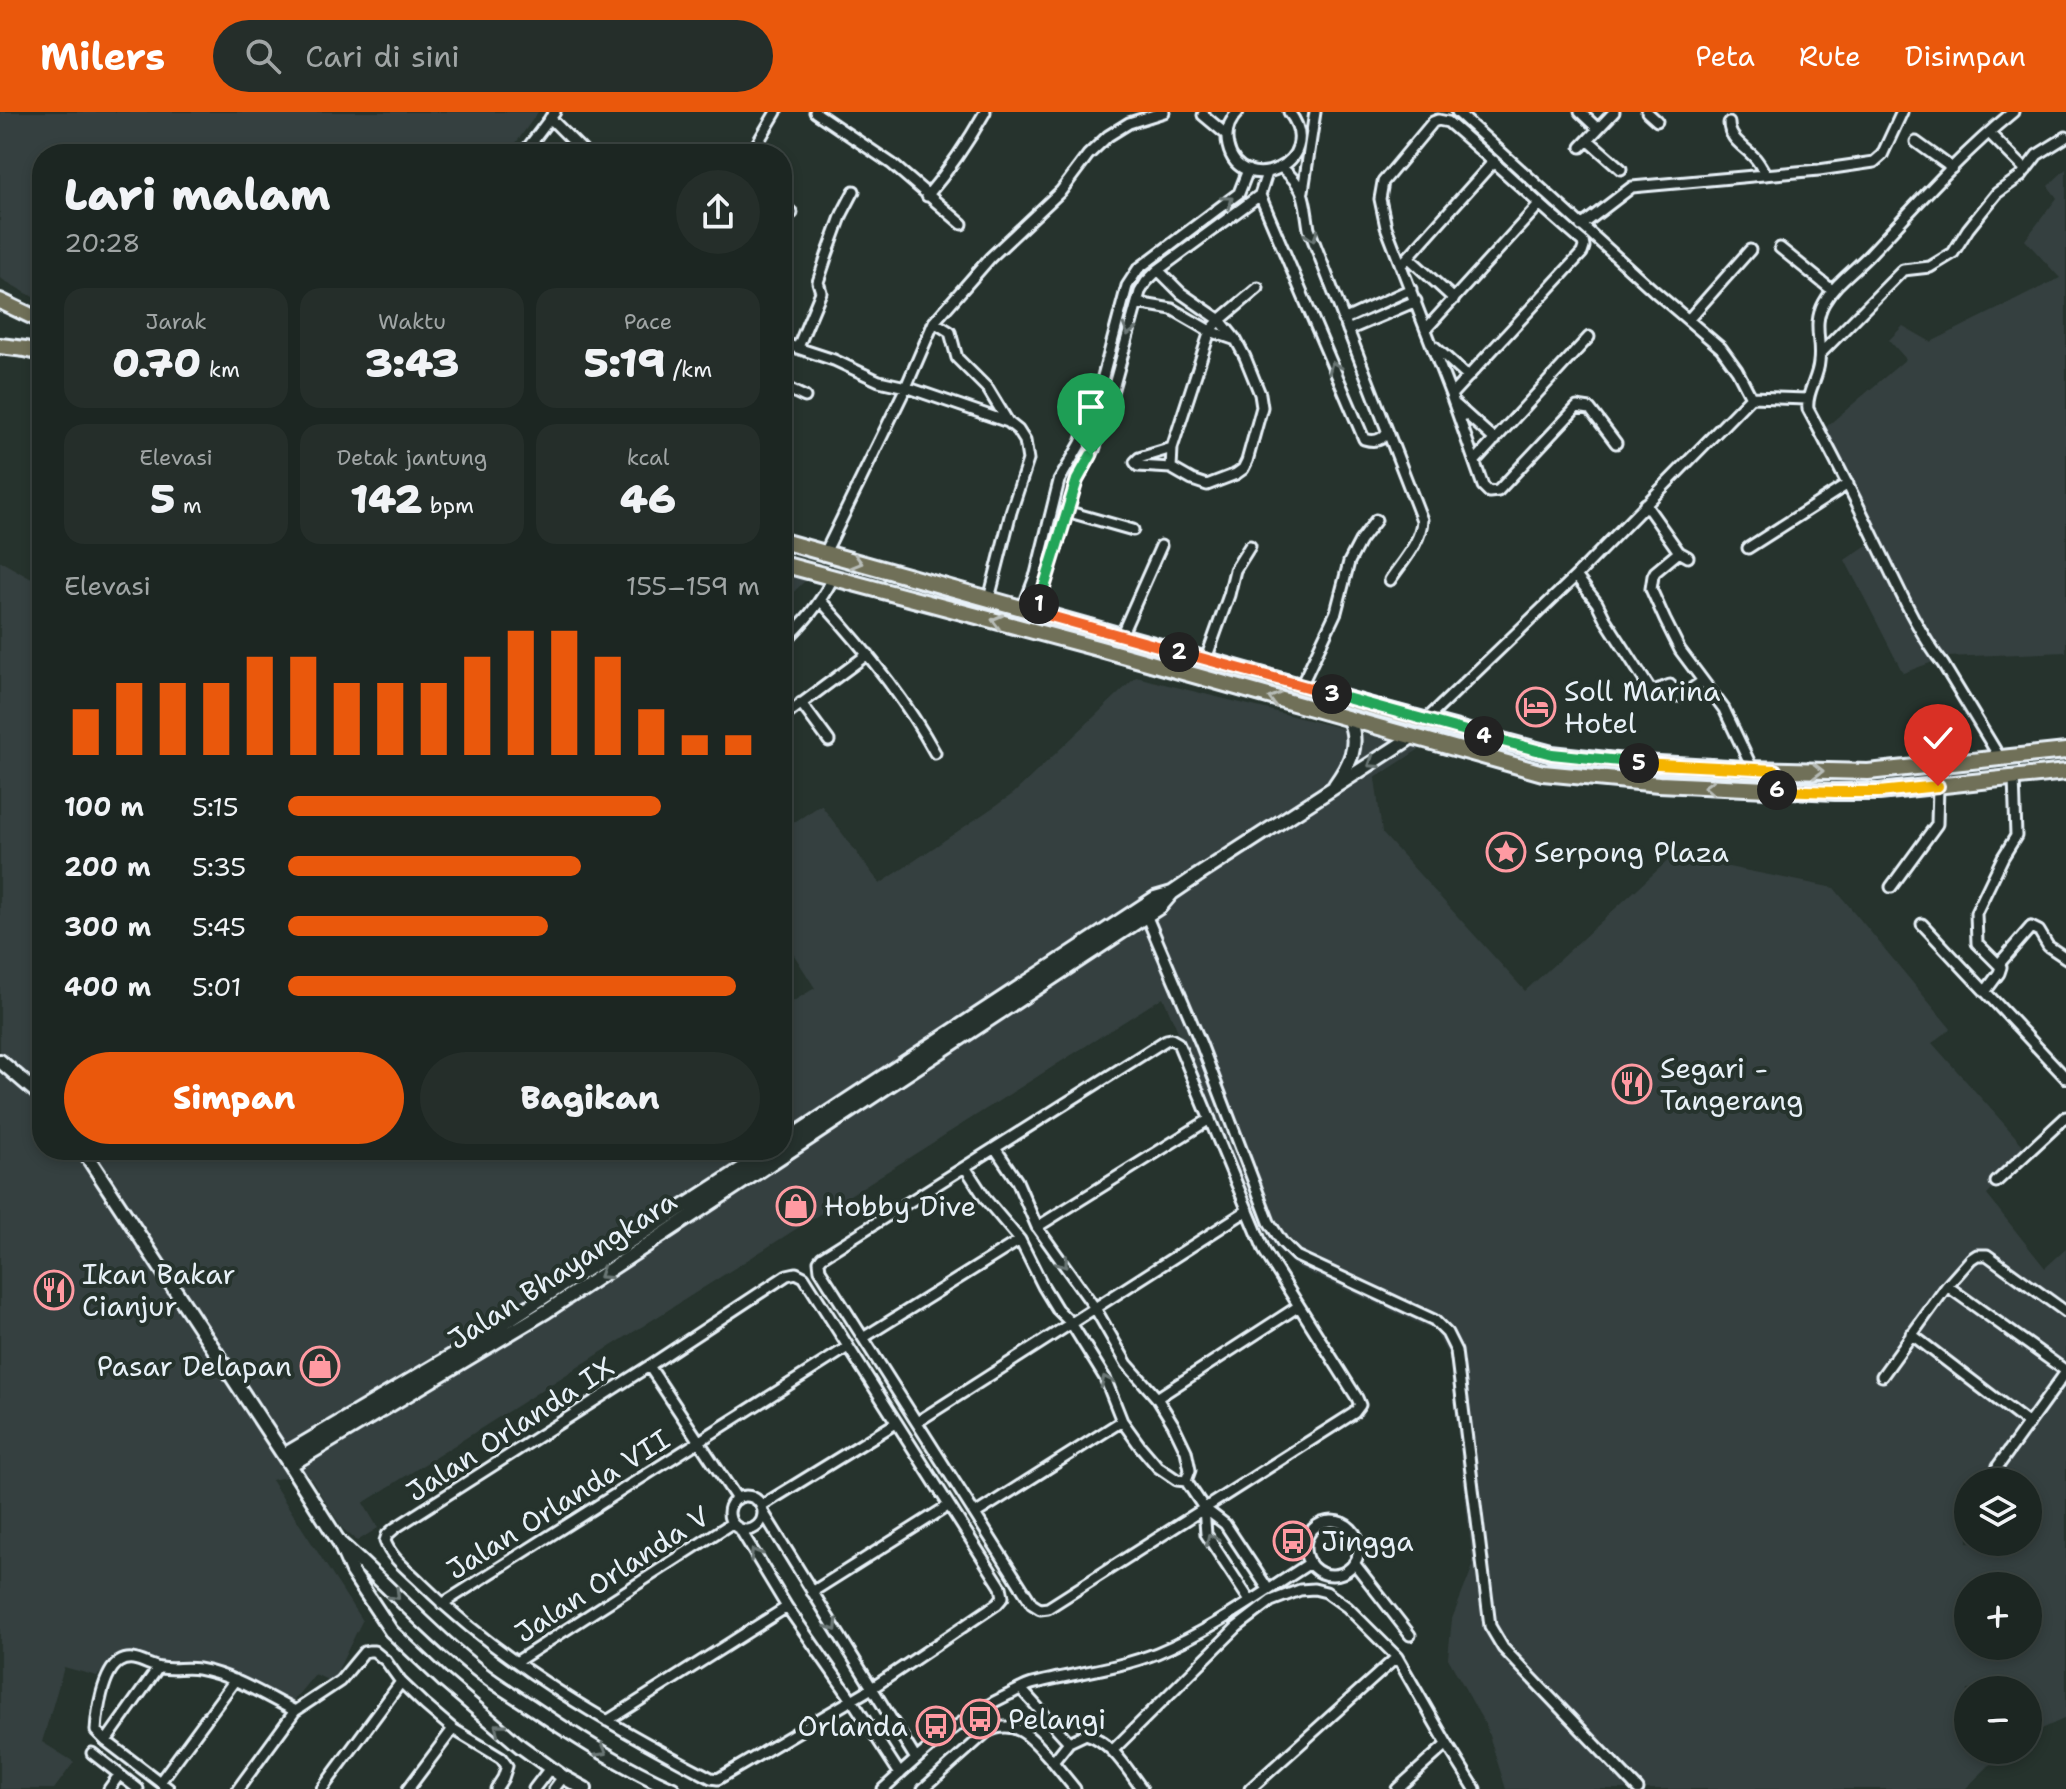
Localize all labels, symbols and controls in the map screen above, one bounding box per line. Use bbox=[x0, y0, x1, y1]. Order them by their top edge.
search box bbox=[213, 20, 773, 92]
text: Milers bbox=[40, 31, 165, 82]
icon: search bbox=[241, 34, 285, 78]
text: Cari di sini bbox=[305, 36, 460, 77]
text: Peta bbox=[1695, 37, 1755, 75]
text: Rute bbox=[1799, 37, 1861, 75]
text: Disimpan bbox=[1905, 37, 2026, 75]
text: Lari malam bbox=[64, 165, 331, 224]
button: share bbox=[676, 170, 760, 254]
one-way arrow bbox=[1219, 196, 1234, 210]
text: 20:28 bbox=[64, 225, 140, 260]
one-way arrow bbox=[1303, 229, 1319, 243]
text: Jarak bbox=[145, 307, 207, 336]
text: Waktu bbox=[378, 307, 446, 336]
text: Pace bbox=[624, 307, 672, 336]
one-way arrow bbox=[1122, 322, 1139, 336]
text: 0.70 bbox=[112, 336, 201, 390]
text: 3:43 bbox=[365, 336, 459, 390]
text: 5:19 bbox=[584, 336, 665, 390]
text: km bbox=[201, 355, 240, 384]
text: /km bbox=[665, 355, 712, 384]
one-way arrow bbox=[1327, 361, 1343, 375]
pin bbox=[1057, 373, 1125, 455]
icon: arrive bbox=[1069, 385, 1113, 429]
text: Elevasi bbox=[139, 443, 213, 472]
text: Detak jantung bbox=[337, 443, 487, 472]
text: kcal bbox=[627, 443, 669, 472]
text: 5 bbox=[150, 472, 175, 526]
text: 142 bbox=[350, 472, 422, 526]
text: 46 bbox=[620, 472, 676, 526]
text: m bbox=[175, 491, 202, 520]
text: bpm bbox=[422, 491, 474, 520]
one-way arrow bbox=[850, 553, 864, 570]
text: Elevasi bbox=[64, 568, 151, 603]
text: 155–159 m bbox=[626, 568, 760, 603]
pin: 1 bbox=[1019, 584, 1059, 624]
text: 1 bbox=[1034, 589, 1044, 618]
one-way arrow bbox=[990, 614, 1004, 631]
pin: 2 bbox=[1159, 632, 1199, 672]
text: 2 bbox=[1171, 637, 1187, 666]
place label: Soll Marina Hotel bbox=[1564, 672, 1721, 742]
pin: 3 bbox=[1312, 674, 1352, 714]
text: 3 bbox=[1324, 679, 1340, 708]
hotel icon: Soll Marina Hotel bbox=[1515, 686, 1557, 728]
one-way arrow bbox=[1268, 692, 1282, 708]
pin bbox=[1904, 704, 1972, 786]
pin: 4 bbox=[1464, 716, 1504, 756]
icon: check bbox=[1916, 716, 1960, 760]
text: 4 bbox=[1476, 721, 1492, 750]
pin: 5 bbox=[1619, 743, 1659, 783]
text: 5 bbox=[1632, 748, 1646, 777]
one-way arrow bbox=[1367, 753, 1382, 768]
one-way arrow bbox=[1812, 762, 1825, 780]
pin: 6 bbox=[1757, 770, 1797, 810]
text: 6 bbox=[1769, 775, 1785, 804]
one-way arrow bbox=[1702, 778, 1715, 795]
text: 100 m bbox=[64, 789, 144, 824]
text: 5:15 bbox=[192, 789, 239, 824]
place icon: Serpong Plaza bbox=[1485, 831, 1527, 873]
place label: Serpong Plaza bbox=[1534, 833, 1729, 871]
text: 200 m bbox=[64, 849, 151, 884]
text: 5:35 bbox=[192, 849, 246, 884]
text: 300 m bbox=[64, 909, 151, 944]
text: 5:45 bbox=[192, 909, 246, 944]
text: 400 m bbox=[64, 969, 151, 1004]
text: 5:01 bbox=[192, 969, 241, 1004]
place label: Segari - Tangerang bbox=[1660, 1049, 1803, 1119]
button: Simpan bbox=[64, 1052, 404, 1144]
button: Bagikan bbox=[420, 1052, 760, 1144]
restaurant icon: Segari - Tangerang bbox=[1611, 1063, 1653, 1105]
street label: Jalan Bhayangkara bbox=[440, 1182, 684, 1358]
shop icon: Hobby Dive bbox=[775, 1185, 817, 1227]
place label: Hobby Dive bbox=[824, 1187, 976, 1225]
one-way arrow bbox=[1053, 1254, 1068, 1268]
place label: Ikan Bakar Cianjur bbox=[82, 1255, 236, 1325]
one-way arrow bbox=[598, 1264, 613, 1279]
restaurant icon: Ikan Bakar Cianjur bbox=[33, 1269, 75, 1311]
shop icon: Pasar Delapan bbox=[299, 1345, 341, 1387]
place label: Pasar Delapan bbox=[97, 1347, 292, 1385]
street label: Jalan Orlanda IX bbox=[399, 1348, 621, 1510]
one-way arrow bbox=[1100, 1375, 1116, 1390]
street label: Jalan Orlanda VII bbox=[440, 1422, 676, 1586]
map controls bbox=[1954, 1468, 2042, 1764]
button: layers bbox=[1954, 1468, 2042, 1556]
street label: Jalan Orlanda V bbox=[508, 1499, 716, 1649]
bus stop icon: Jingga bbox=[1272, 1520, 1314, 1562]
place label: Jingga bbox=[1321, 1522, 1414, 1560]
one-way arrow bbox=[1205, 1533, 1221, 1547]
one-way arrow bbox=[749, 1548, 765, 1563]
button: + bbox=[1954, 1572, 2042, 1660]
one-way arrow bbox=[386, 1586, 401, 1600]
one-way arrow bbox=[824, 1617, 839, 1632]
button: − bbox=[1954, 1676, 2042, 1764]
bus stop icon: Pelangi bbox=[959, 1698, 1001, 1740]
place label: Pelangi bbox=[1008, 1700, 1106, 1738]
bus stop icon: Orlanda bbox=[915, 1705, 957, 1747]
place label: Orlanda bbox=[798, 1707, 908, 1745]
one-way arrow bbox=[493, 1723, 508, 1738]
one-way arrow bbox=[593, 1741, 608, 1757]

